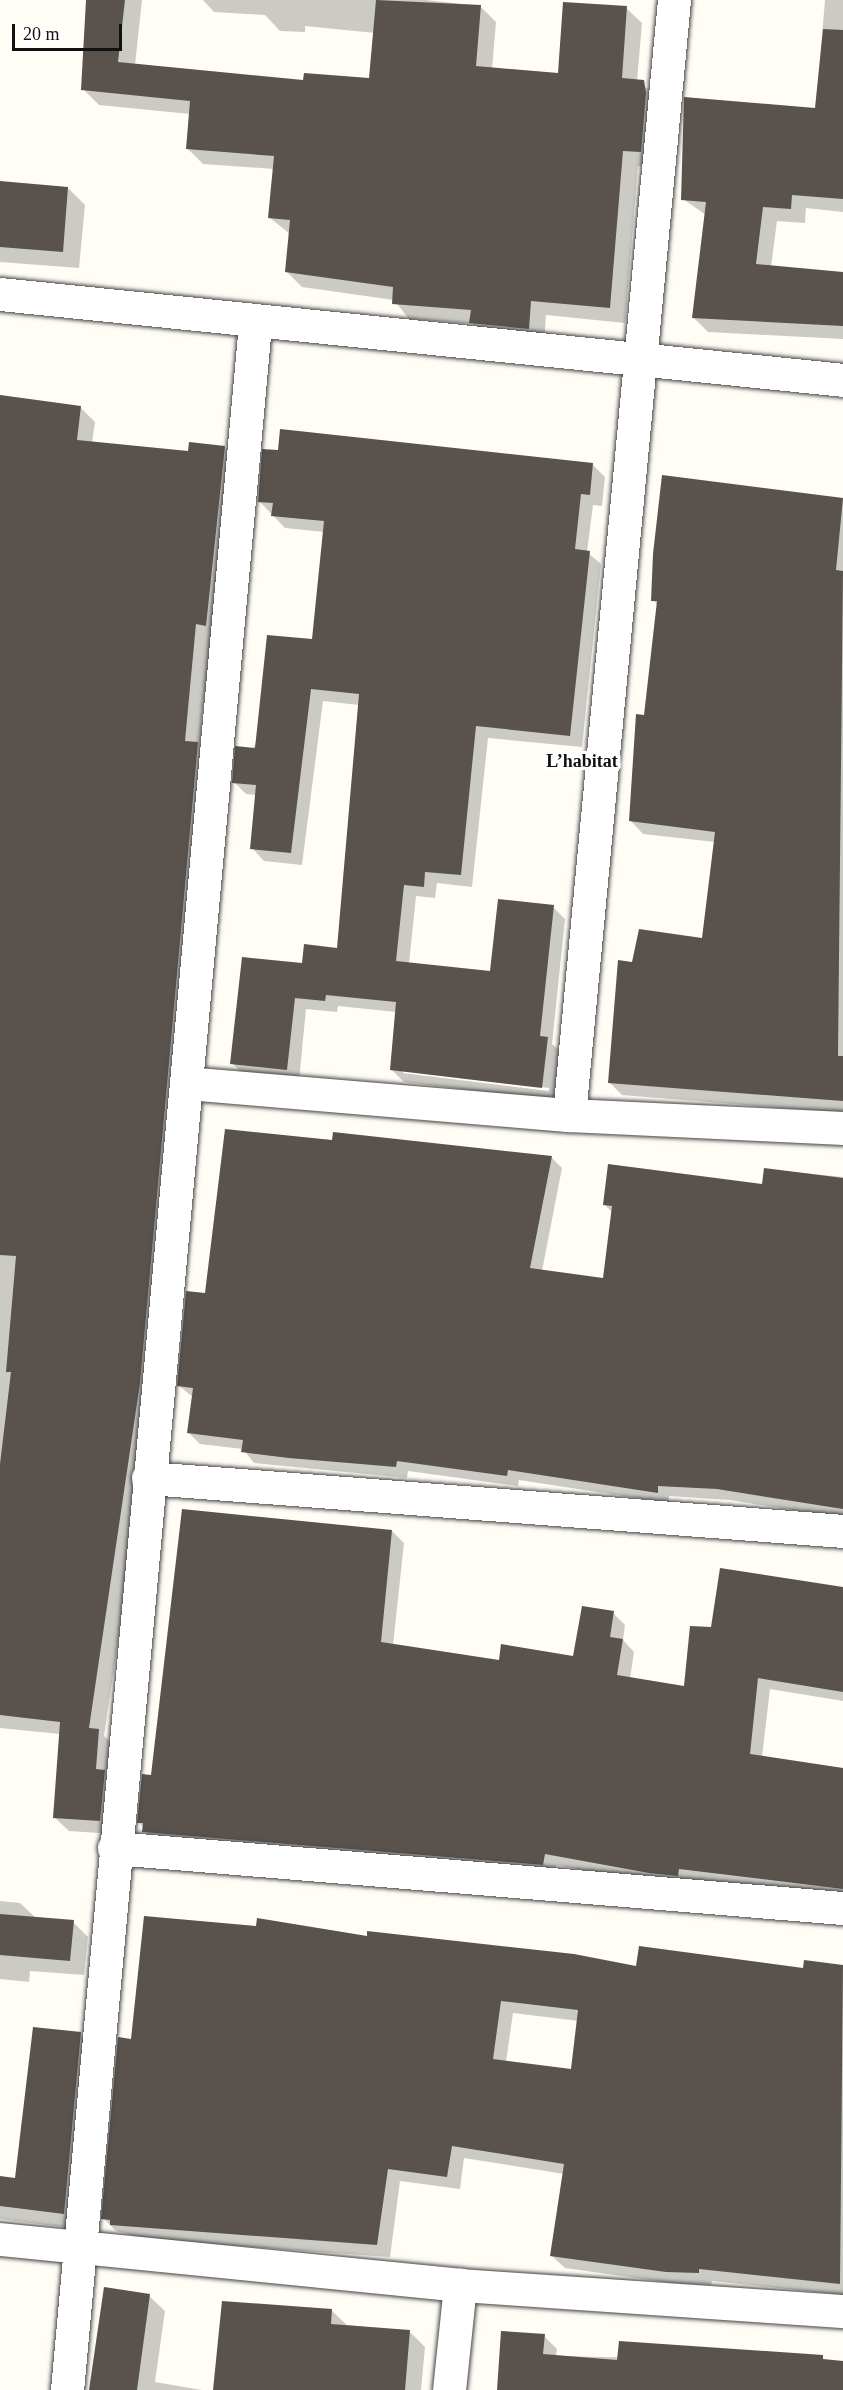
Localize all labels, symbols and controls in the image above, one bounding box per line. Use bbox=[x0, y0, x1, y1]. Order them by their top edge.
scale bar bbox=[15, 12, 124, 50]
text: 20 m bbox=[23, 24, 60, 44]
district label: L’habitat bbox=[546, 750, 618, 772]

